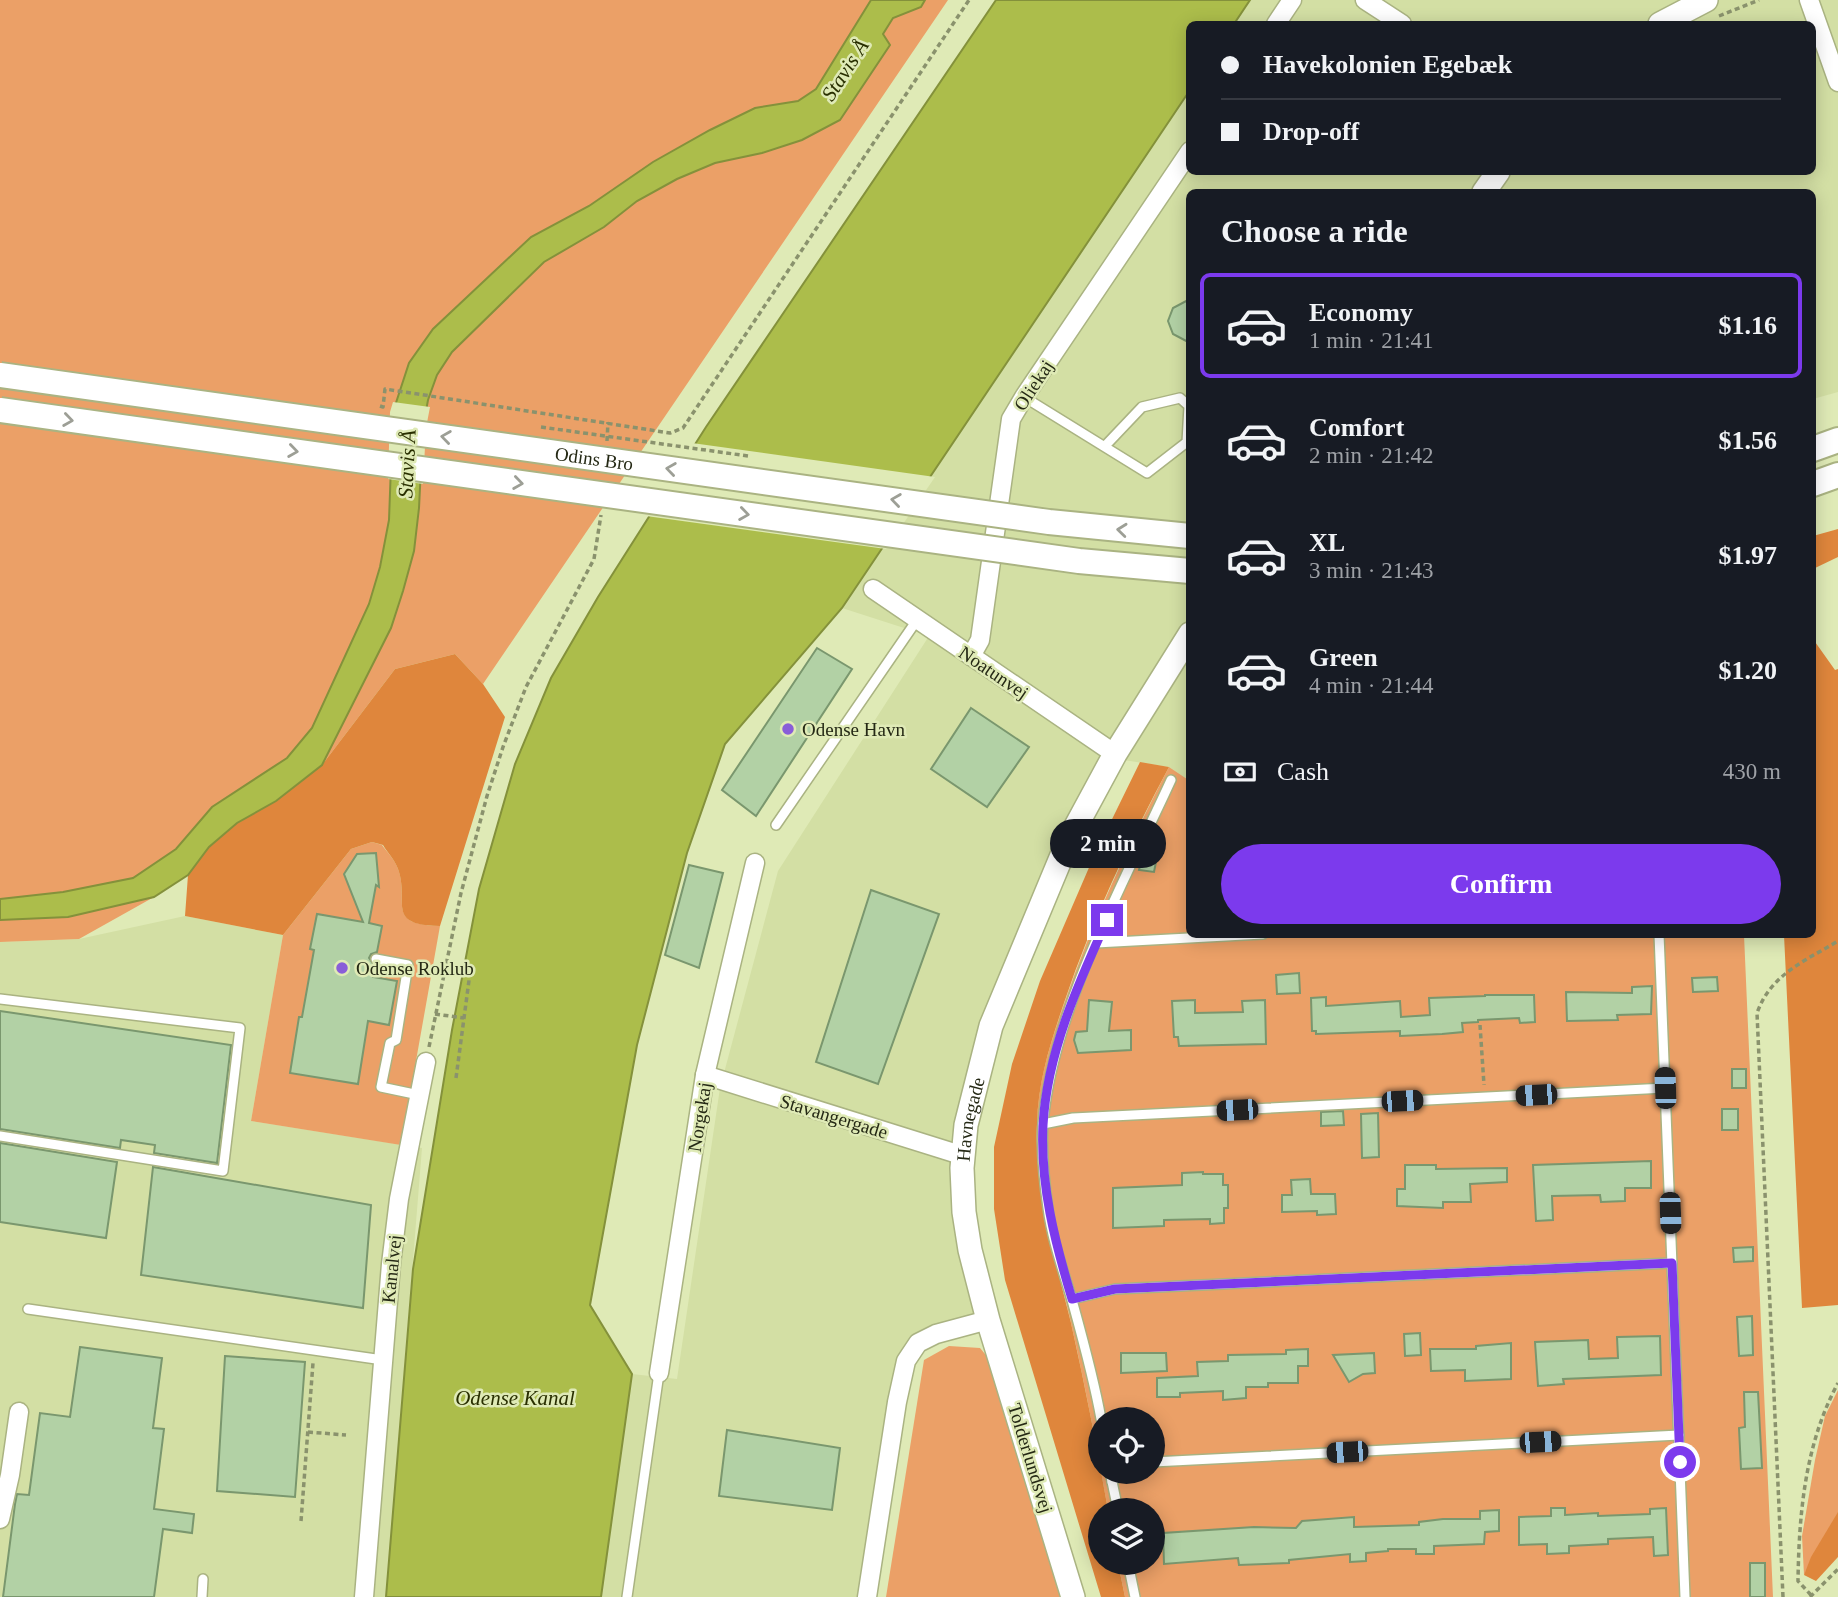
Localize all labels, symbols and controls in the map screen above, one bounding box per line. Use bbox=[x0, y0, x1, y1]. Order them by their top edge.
water label: Stavis Å bbox=[816, 35, 874, 105]
text: Havekolonien Egebæk bbox=[1263, 50, 1512, 79]
text: Drop-off bbox=[1263, 117, 1359, 146]
text: Choose a ride bbox=[1221, 213, 1408, 249]
icon: car bbox=[1225, 294, 1288, 357]
text: Economy bbox=[1309, 298, 1413, 327]
text: $1.16 bbox=[1719, 311, 1777, 340]
text: 1 min · 21:41 bbox=[1309, 328, 1434, 353]
street label: Oliekaj bbox=[1009, 356, 1057, 414]
icon: car bbox=[1225, 409, 1288, 472]
one-way arrow bbox=[62, 412, 73, 427]
text: Comfort bbox=[1309, 413, 1404, 442]
text: $1.56 bbox=[1719, 426, 1777, 455]
water label: Stavis Å bbox=[393, 429, 421, 499]
one-way arrow bbox=[440, 430, 452, 445]
one-way arrow bbox=[287, 443, 299, 458]
street label: Odins Bro bbox=[554, 443, 635, 475]
text: 2 min · 21:42 bbox=[1309, 443, 1434, 468]
one-way arrow bbox=[665, 462, 677, 477]
one-way arrow bbox=[512, 475, 524, 490]
one-way arrow bbox=[891, 493, 902, 508]
one-way arrow bbox=[738, 506, 749, 521]
one-way arrow bbox=[1116, 523, 1127, 538]
icon: car bbox=[1225, 524, 1288, 587]
text: XL bbox=[1309, 528, 1345, 557]
text: $1.97 bbox=[1719, 541, 1777, 570]
text: 3 min · 21:43 bbox=[1309, 558, 1434, 583]
icon: car bbox=[1225, 639, 1288, 702]
street label: Noatunvej bbox=[955, 642, 1032, 703]
text: Green bbox=[1309, 643, 1378, 672]
text: $1.20 bbox=[1719, 656, 1777, 685]
text: 4 min · 21:44 bbox=[1309, 673, 1434, 698]
place label: Odense Havn bbox=[802, 719, 905, 740]
marker: Odense Havn bbox=[780, 721, 796, 737]
icon: cash bbox=[1221, 753, 1259, 791]
text: Cash bbox=[1277, 757, 1329, 786]
text: 430 m bbox=[1723, 759, 1781, 784]
callout: 2 min bbox=[1049, 818, 1165, 867]
text: 2 min bbox=[1080, 831, 1136, 856]
button: Confirm bbox=[1221, 844, 1781, 924]
route end bbox=[1091, 904, 1123, 936]
place label: Odense Roklub bbox=[356, 958, 474, 979]
marker: Odense Roklub bbox=[334, 960, 350, 976]
car bbox=[1654, 1067, 1677, 1109]
street label: Havnegade bbox=[953, 1075, 989, 1162]
street label: Norgekaj bbox=[684, 1081, 715, 1153]
car bbox=[1515, 1083, 1558, 1107]
car bbox=[1381, 1089, 1424, 1113]
street label: Stavangergade bbox=[777, 1090, 890, 1143]
car bbox=[1216, 1098, 1259, 1122]
car bbox=[1659, 1192, 1682, 1234]
street label: Kanalvej bbox=[377, 1234, 406, 1304]
water label: Odense Kanal bbox=[455, 1386, 575, 1410]
street label: Tolderlundsvej bbox=[1004, 1401, 1057, 1516]
map controls bbox=[1088, 1407, 1165, 1575]
button: locate bbox=[1088, 1407, 1165, 1484]
car bbox=[1519, 1430, 1562, 1454]
car bbox=[1326, 1440, 1369, 1464]
route start bbox=[1664, 1446, 1696, 1478]
button: layers bbox=[1088, 1498, 1165, 1575]

